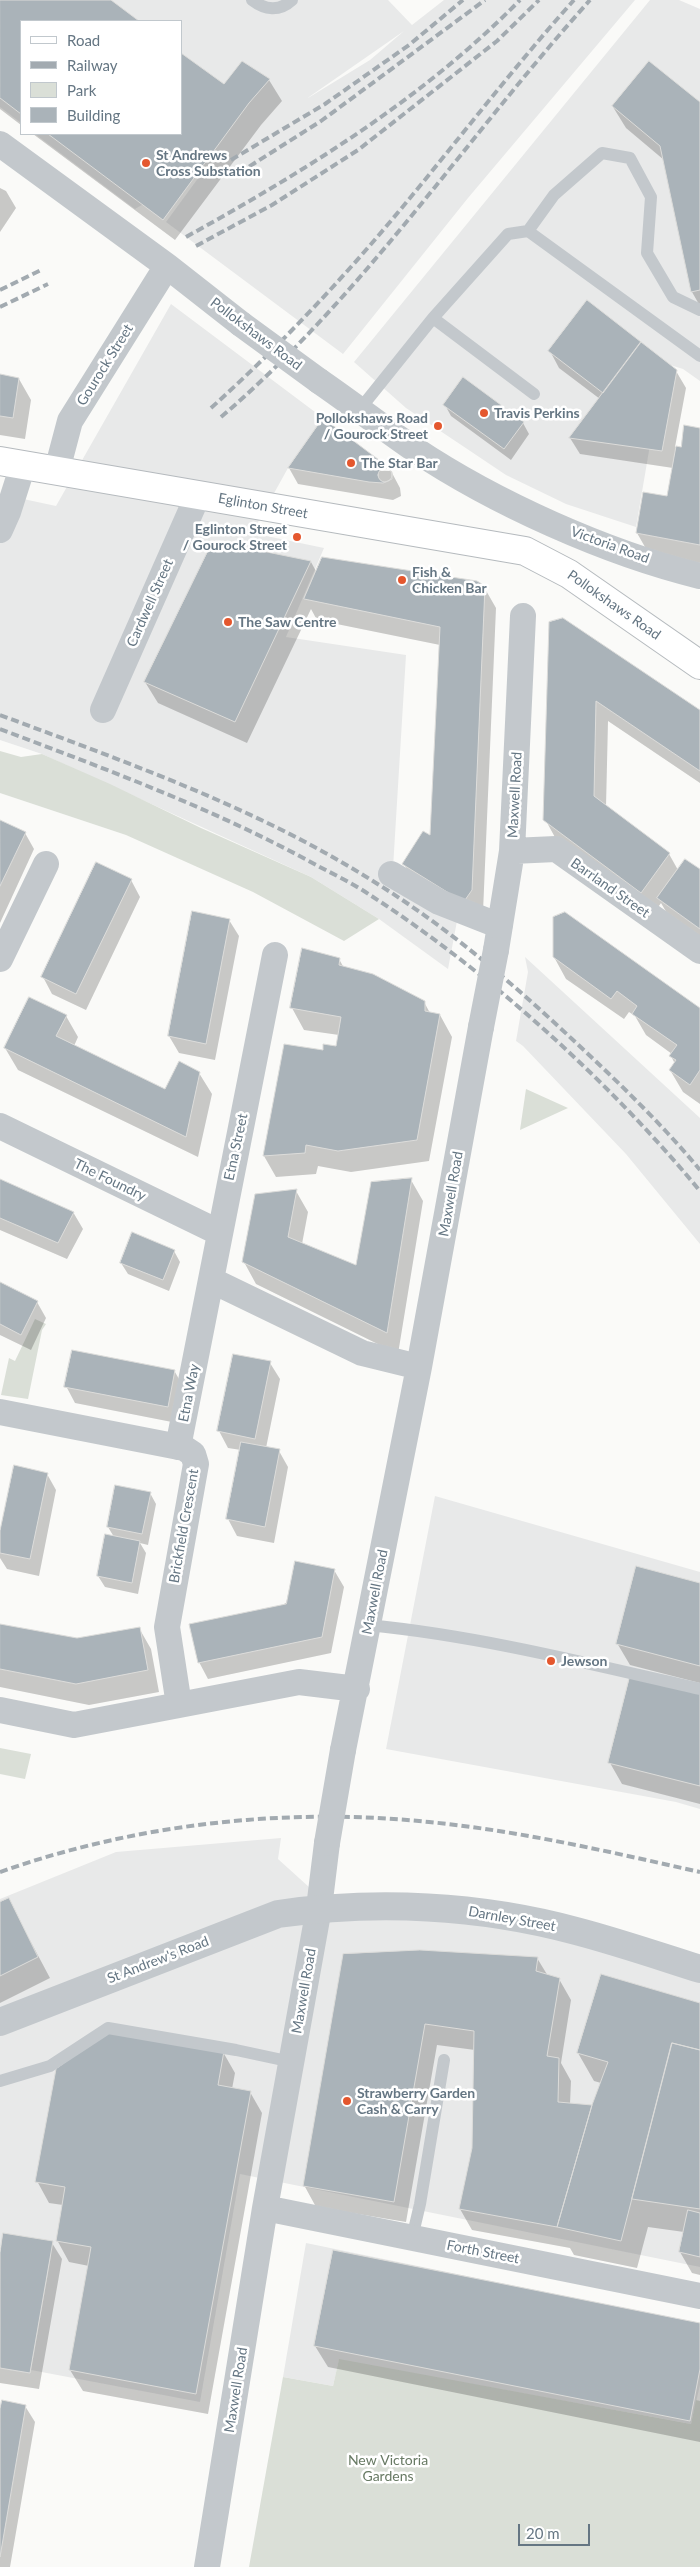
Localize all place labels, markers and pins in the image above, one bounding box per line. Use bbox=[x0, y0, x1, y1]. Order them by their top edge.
place label: St Andrews Cross Substation bbox=[156, 147, 261, 180]
marker: St Andrews Cross Substation bbox=[140, 157, 152, 169]
place label: Travis Perkins bbox=[494, 405, 580, 421]
marker: Travis Perkins bbox=[478, 407, 490, 419]
place label: Pollokshaws Road / Gourock Street bbox=[316, 410, 428, 442]
marker: Pollokshaws Road / Gourock Street bbox=[432, 420, 444, 432]
place label: The Star Bar bbox=[361, 455, 438, 471]
marker: The Star Bar bbox=[345, 457, 357, 469]
place label: Eglinton Street / Gourock Street bbox=[183, 521, 287, 554]
marker: Eglinton Street / Gourock Street bbox=[291, 531, 303, 543]
place label: Fish & Chicken Bar bbox=[412, 564, 487, 596]
marker: Fish & Chicken Bar bbox=[396, 574, 408, 586]
place label: The Saw Centre bbox=[238, 614, 336, 630]
marker: The Saw Centre bbox=[222, 616, 234, 628]
place label: Jewson bbox=[561, 1653, 607, 1669]
marker: Jewson bbox=[545, 1655, 557, 1667]
place label: Strawberry Garden Cash & Carry bbox=[357, 2085, 475, 2118]
marker: Strawberry Garden Cash & Carry bbox=[341, 2095, 353, 2107]

